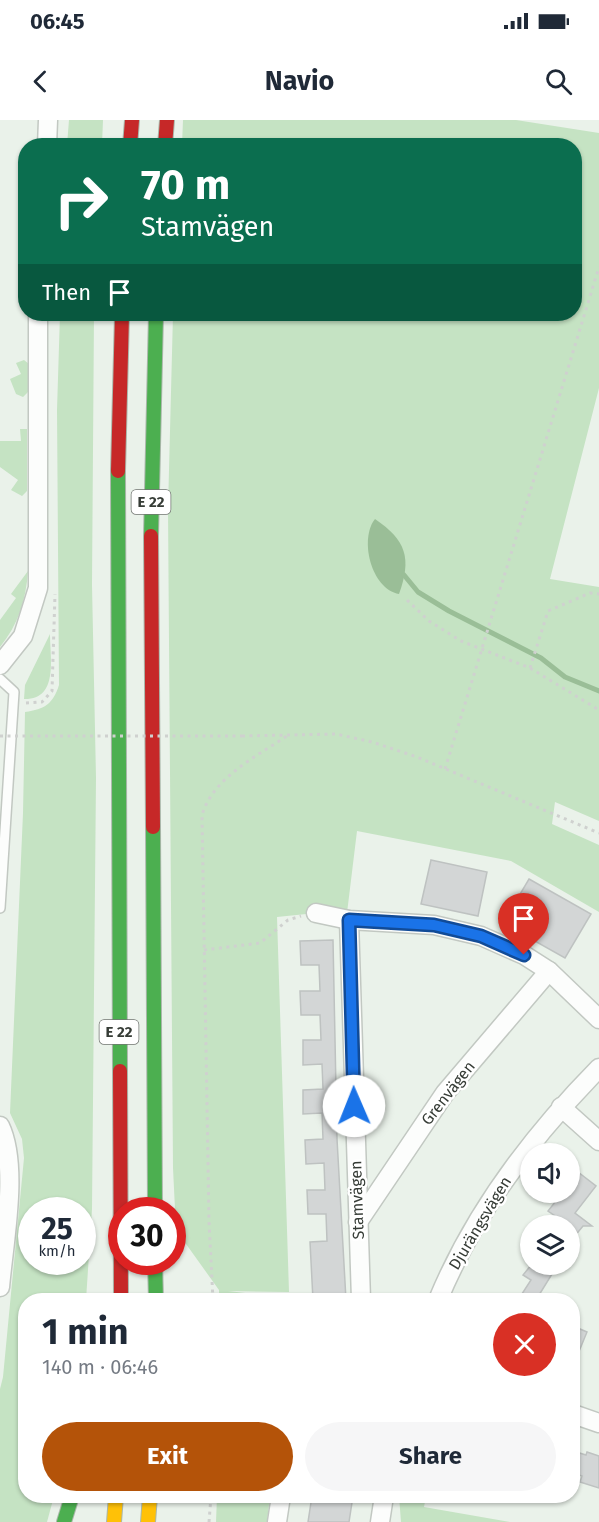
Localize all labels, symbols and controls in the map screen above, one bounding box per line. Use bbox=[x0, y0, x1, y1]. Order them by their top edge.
text: 06:45 bbox=[30, 8, 84, 35]
icon: back bbox=[24, 65, 57, 98]
text: Navio bbox=[265, 65, 334, 97]
icon: search bbox=[542, 65, 575, 98]
text: 70 m bbox=[141, 160, 230, 210]
icon: right bbox=[42, 162, 120, 240]
text: Stamvägen bbox=[141, 211, 274, 243]
icon: arrive bbox=[103, 276, 136, 309]
text: Then bbox=[42, 279, 91, 306]
road number: E 22 bbox=[132, 490, 170, 514]
pin bbox=[498, 893, 549, 955]
icon: arrive bbox=[507, 902, 540, 935]
road number: E 22 bbox=[100, 1020, 138, 1044]
street label: Grenvägen bbox=[417, 1057, 479, 1129]
position arrow bbox=[322, 1074, 386, 1138]
map controls bbox=[520, 1143, 580, 1275]
button: sound bbox=[520, 1143, 580, 1203]
street label: Stamvägen bbox=[346, 1160, 368, 1240]
street label: Djurängsvägen bbox=[445, 1173, 515, 1273]
speed limit sign: 30 bbox=[108, 1197, 186, 1275]
text: 25 bbox=[41, 1211, 73, 1247]
button: layers bbox=[520, 1215, 580, 1275]
text: km/h bbox=[38, 1242, 76, 1260]
text: 1 min bbox=[42, 1310, 129, 1354]
button: close bbox=[493, 1313, 556, 1376]
text: 140 m · 06:46 bbox=[42, 1355, 158, 1379]
button: Exit bbox=[42, 1422, 293, 1491]
button: Share bbox=[305, 1422, 556, 1491]

